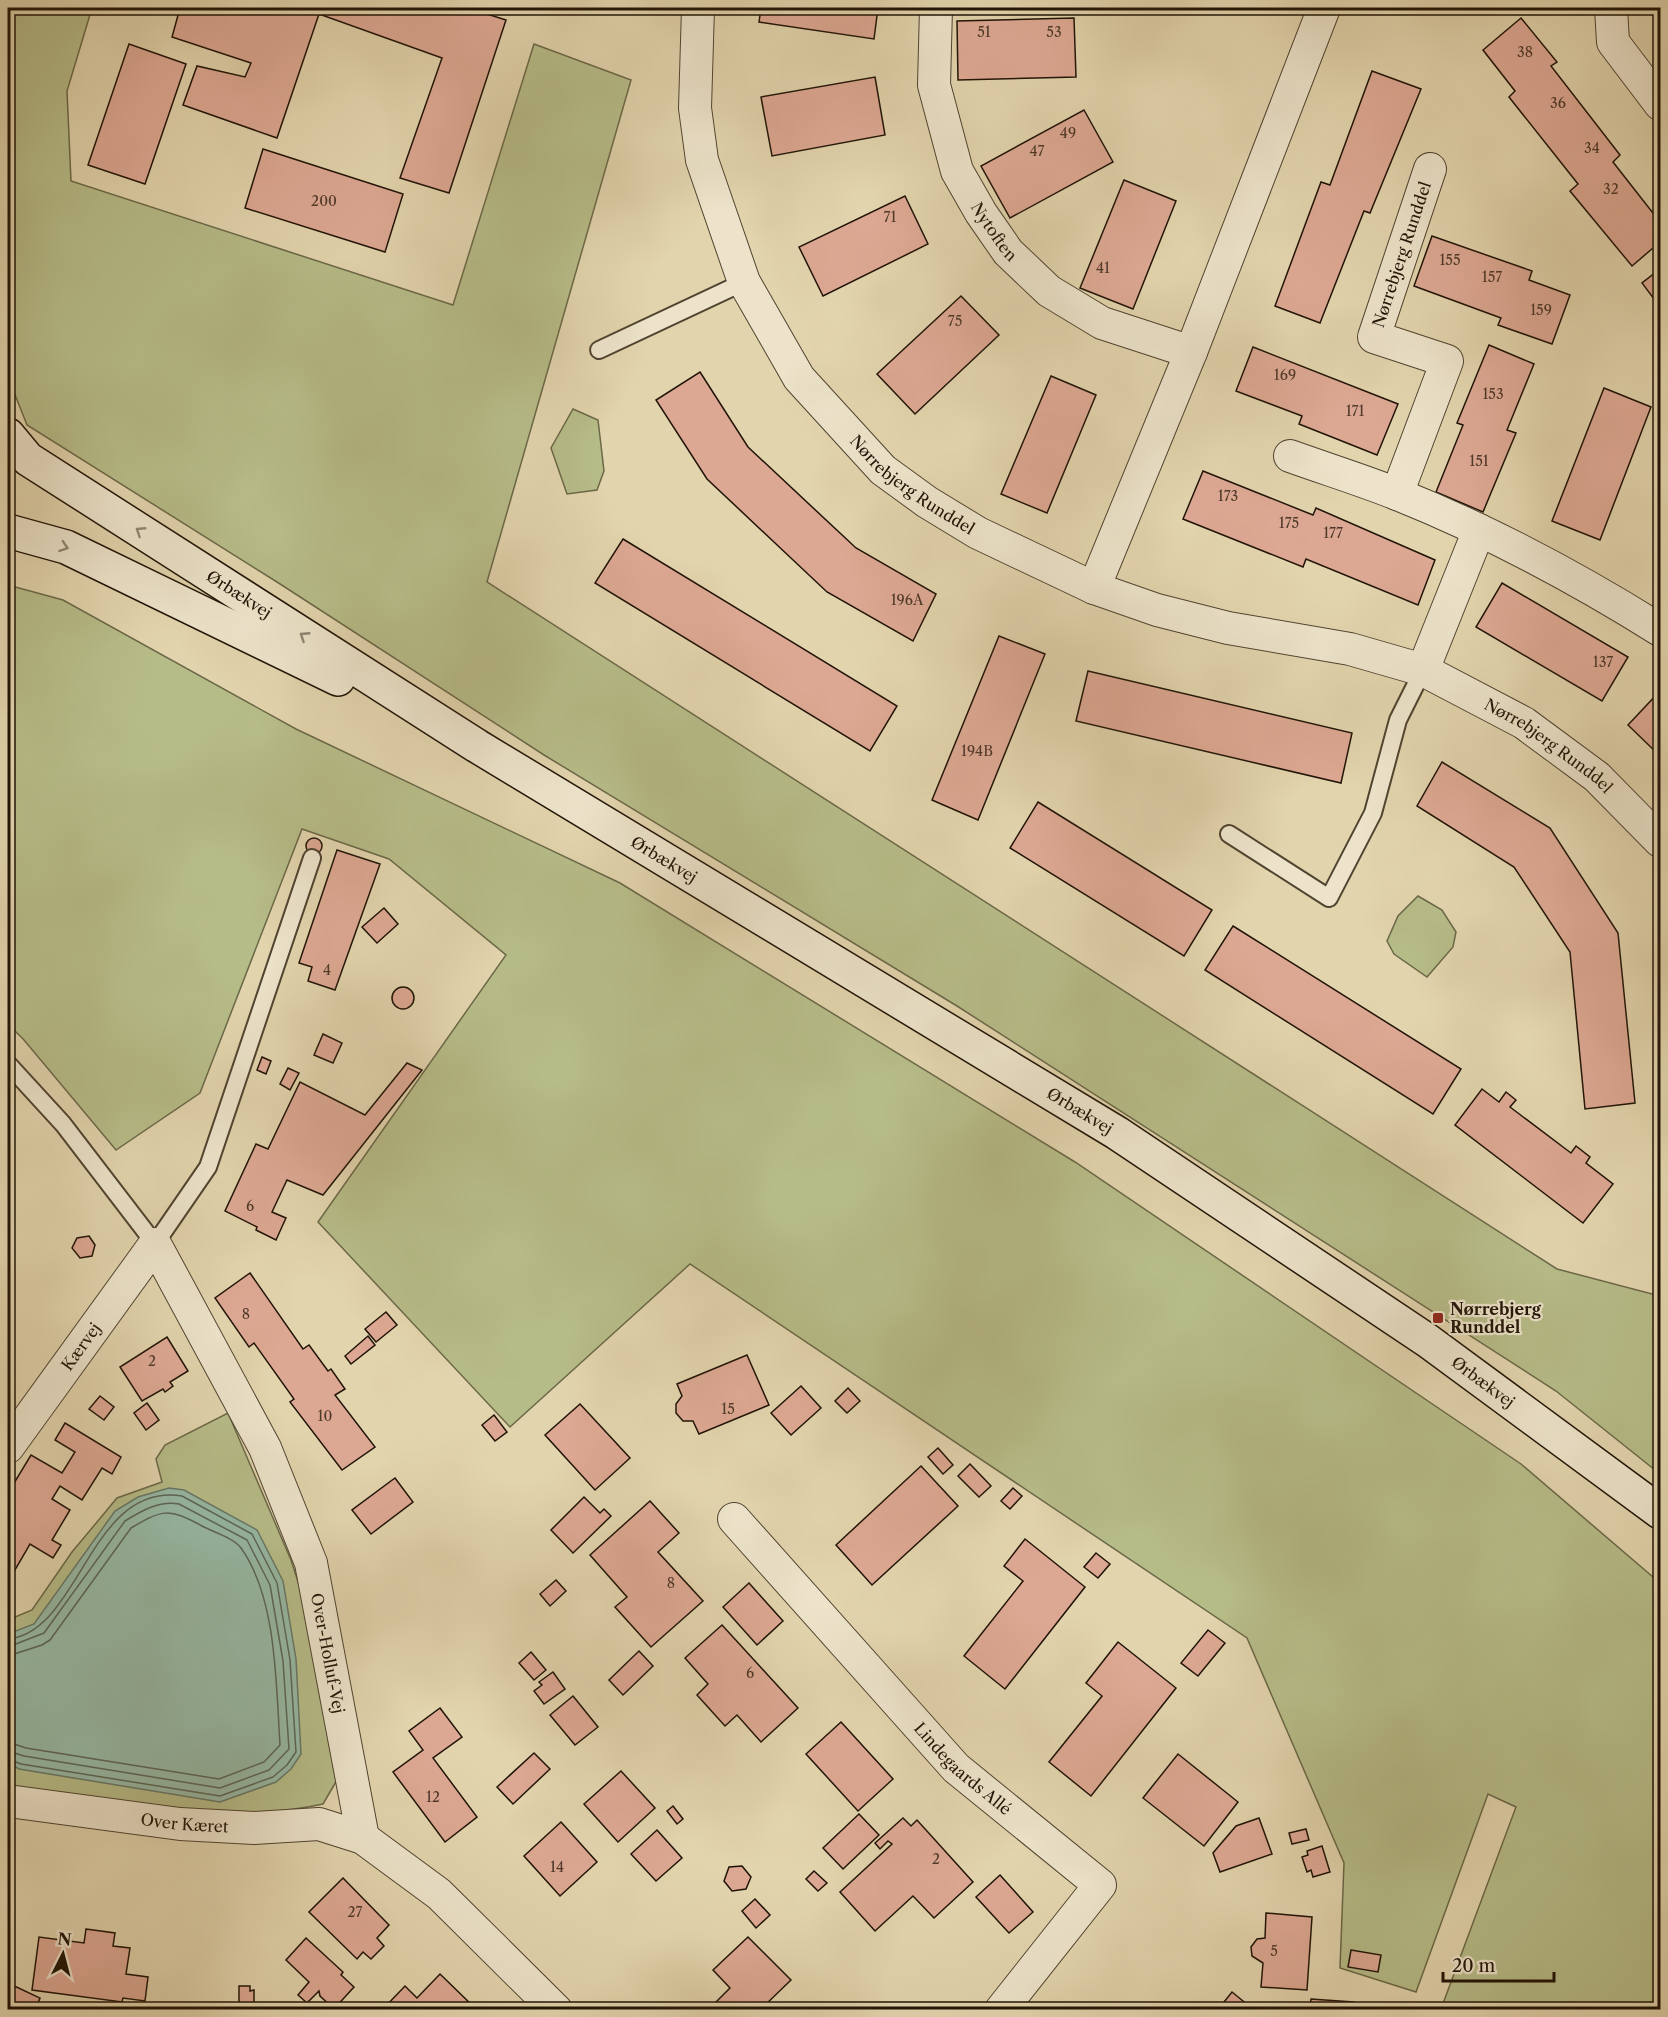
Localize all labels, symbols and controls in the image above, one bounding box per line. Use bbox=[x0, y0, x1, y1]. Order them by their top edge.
house number: 51 bbox=[977, 23, 991, 41]
house number: 53 bbox=[1046, 23, 1062, 41]
house number: 38 bbox=[1517, 43, 1533, 61]
house number: 36 bbox=[1550, 94, 1566, 112]
house number: 49 bbox=[1060, 124, 1076, 142]
house number: 34 bbox=[1584, 139, 1600, 157]
house number: 47 bbox=[1030, 142, 1045, 160]
street label: Nørrebjerg Runddel bbox=[1368, 179, 1435, 330]
house number: 32 bbox=[1603, 180, 1619, 198]
house number: 200 bbox=[311, 192, 337, 210]
street label: Nytoften bbox=[967, 198, 1021, 265]
house number: 71 bbox=[884, 208, 896, 226]
house number: 155 bbox=[1439, 251, 1461, 269]
house number: 41 bbox=[1096, 259, 1110, 277]
house number: 157 bbox=[1482, 268, 1502, 286]
house number: 159 bbox=[1530, 301, 1552, 319]
house number: 75 bbox=[948, 312, 962, 330]
house number: 169 bbox=[1274, 366, 1296, 384]
house number: 153 bbox=[1482, 385, 1504, 403]
house number: 171 bbox=[1346, 402, 1364, 420]
street label: Nørrebjerg Runddel bbox=[846, 431, 979, 539]
house number: 151 bbox=[1469, 452, 1489, 470]
house number: 173 bbox=[1218, 487, 1238, 505]
house number: 175 bbox=[1279, 514, 1299, 532]
house number: 177 bbox=[1323, 524, 1343, 542]
one-way arrow bbox=[136, 526, 146, 538]
one-way arrow bbox=[58, 539, 69, 552]
street label: Ørbækvej bbox=[203, 566, 276, 622]
house number: 196A bbox=[891, 591, 924, 609]
one-way arrow bbox=[300, 631, 310, 643]
house number: 137 bbox=[1593, 653, 1613, 671]
street label: Nørrebjerg Runddel bbox=[1481, 694, 1617, 797]
house number: 194B bbox=[961, 742, 993, 760]
street label: Ørbækvej bbox=[628, 832, 701, 887]
house number: 4 bbox=[323, 961, 331, 979]
street label: Ørbækvej bbox=[1043, 1083, 1117, 1138]
house number: 6 bbox=[246, 1197, 254, 1215]
place label: Nørrebjerg Runddel bbox=[1450, 1299, 1542, 1337]
house number: 8 bbox=[242, 1305, 250, 1323]
marker: Nørrebjerg Runddel bbox=[1431, 1311, 1445, 1325]
street label: Kærvej bbox=[57, 1319, 105, 1374]
house number: 2 bbox=[148, 1352, 156, 1370]
street label: Ørbækvej bbox=[1448, 1352, 1519, 1412]
house number: 15 bbox=[721, 1400, 735, 1418]
house number: 10 bbox=[318, 1407, 332, 1425]
house number: 8 bbox=[667, 1574, 675, 1592]
street label: Over-Holluf-Vej bbox=[307, 1591, 349, 1715]
house number: 6 bbox=[746, 1664, 754, 1682]
street label: Lindegaards Allé bbox=[910, 1718, 1016, 1819]
house number: 12 bbox=[426, 1788, 440, 1806]
street label: Over Kæret bbox=[139, 1809, 229, 1837]
house number: 2 bbox=[932, 1850, 940, 1868]
house number: 14 bbox=[550, 1858, 564, 1876]
house number: 27 bbox=[348, 1903, 363, 1921]
north arrow bbox=[33, 1924, 93, 1984]
text: N bbox=[57, 1928, 73, 1950]
house number: 5 bbox=[1270, 1942, 1278, 1960]
scale bar bbox=[1443, 1945, 1554, 1983]
text: 20 m bbox=[1452, 1955, 1496, 1977]

